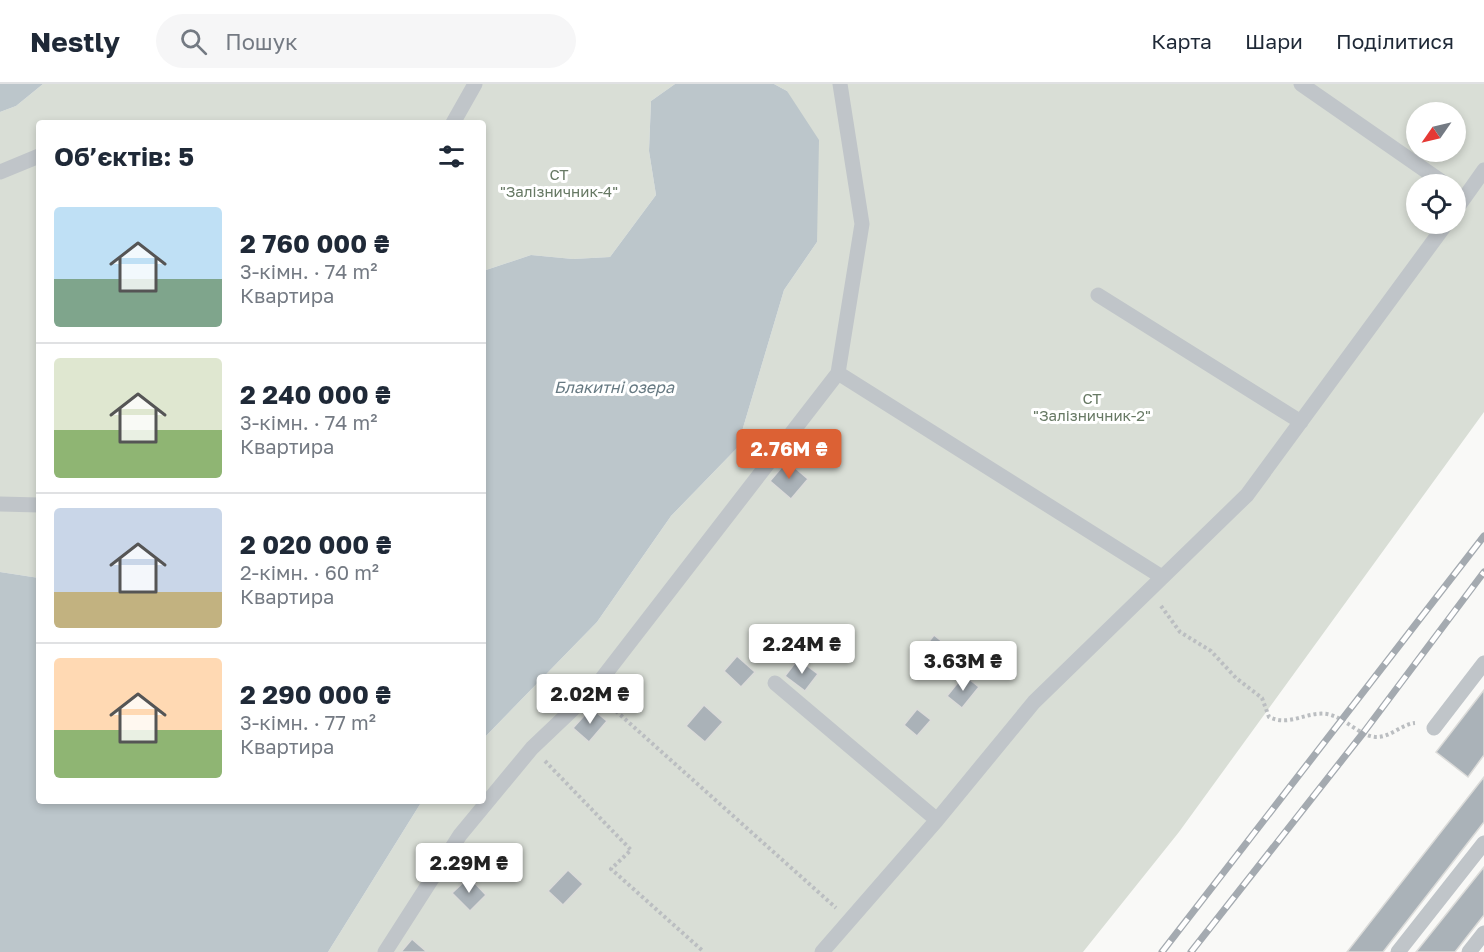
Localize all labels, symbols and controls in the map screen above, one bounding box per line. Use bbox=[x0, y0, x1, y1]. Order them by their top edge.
search box bbox=[156, 14, 576, 68]
text: Nestly bbox=[30, 25, 120, 58]
icon: search bbox=[177, 25, 210, 58]
text: Пошук bbox=[225, 28, 298, 55]
text: Карта bbox=[1151, 28, 1212, 54]
text: Шари bbox=[1245, 28, 1303, 54]
text: Поділитися bbox=[1336, 28, 1454, 54]
north arrow bbox=[1406, 102, 1466, 162]
map controls bbox=[1406, 102, 1466, 234]
icon: filters bbox=[435, 140, 468, 173]
text: Об’єктів: 5 bbox=[54, 141, 194, 172]
park label: СТ "Залізничник-4" bbox=[500, 165, 618, 200]
button: locate bbox=[1406, 174, 1466, 234]
text: 2 760 000 ₴ bbox=[240, 228, 390, 259]
icon: home bbox=[102, 231, 174, 303]
text: 3-кімн. · 74 m² bbox=[240, 259, 377, 283]
text: Квартира bbox=[240, 283, 334, 307]
water label: Блакитні озера bbox=[554, 377, 675, 397]
text: 2 240 000 ₴ bbox=[240, 379, 391, 410]
icon: home bbox=[102, 382, 174, 454]
park label: СТ "Залізничник-2" bbox=[1033, 389, 1151, 424]
text: 3-кімн. · 74 m² bbox=[240, 410, 377, 434]
pin: 2.76M ₴ bbox=[734, 429, 844, 480]
text: Квартира bbox=[240, 434, 334, 458]
text: 2.76M ₴ bbox=[750, 436, 828, 460]
text: 2 020 000 ₴ bbox=[240, 529, 392, 560]
icon: home bbox=[102, 532, 174, 604]
text: 2-кімн. · 60 m² bbox=[240, 560, 379, 584]
text: Квартира bbox=[240, 584, 334, 608]
pin: 2.24M ₴ bbox=[747, 624, 857, 675]
text: 2.24M ₴ bbox=[763, 631, 841, 655]
pin: 3.63M ₴ bbox=[908, 641, 1018, 692]
text: 3.63M ₴ bbox=[924, 648, 1002, 672]
pin: 2.02M ₴ bbox=[535, 674, 645, 725]
text: 2 290 000 ₴ bbox=[240, 679, 391, 710]
text: 2.02M ₴ bbox=[551, 681, 629, 705]
icon: home bbox=[102, 682, 174, 754]
text: 3-кімн. · 77 m² bbox=[240, 710, 376, 734]
text: Квартира bbox=[240, 734, 334, 758]
pin: 2.29M ₴ bbox=[414, 843, 524, 894]
text: 2.29M ₴ bbox=[430, 850, 508, 874]

